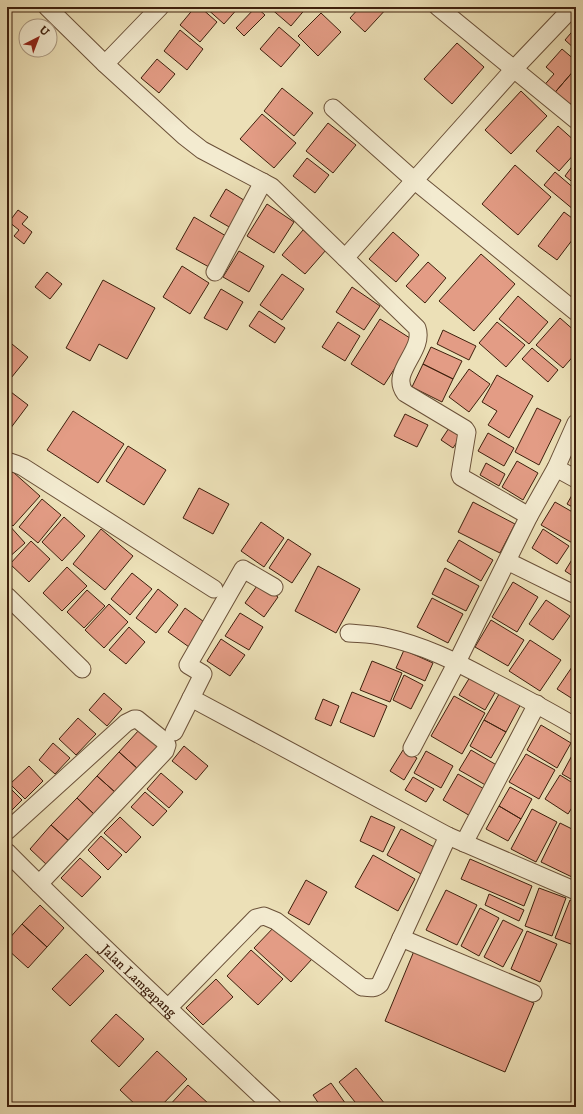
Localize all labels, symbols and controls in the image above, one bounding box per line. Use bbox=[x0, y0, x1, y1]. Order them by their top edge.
north arrow bbox=[18, 18, 58, 58]
text: U bbox=[36, 23, 52, 40]
street label: Jalan Lamgapang bbox=[95, 939, 180, 1022]

